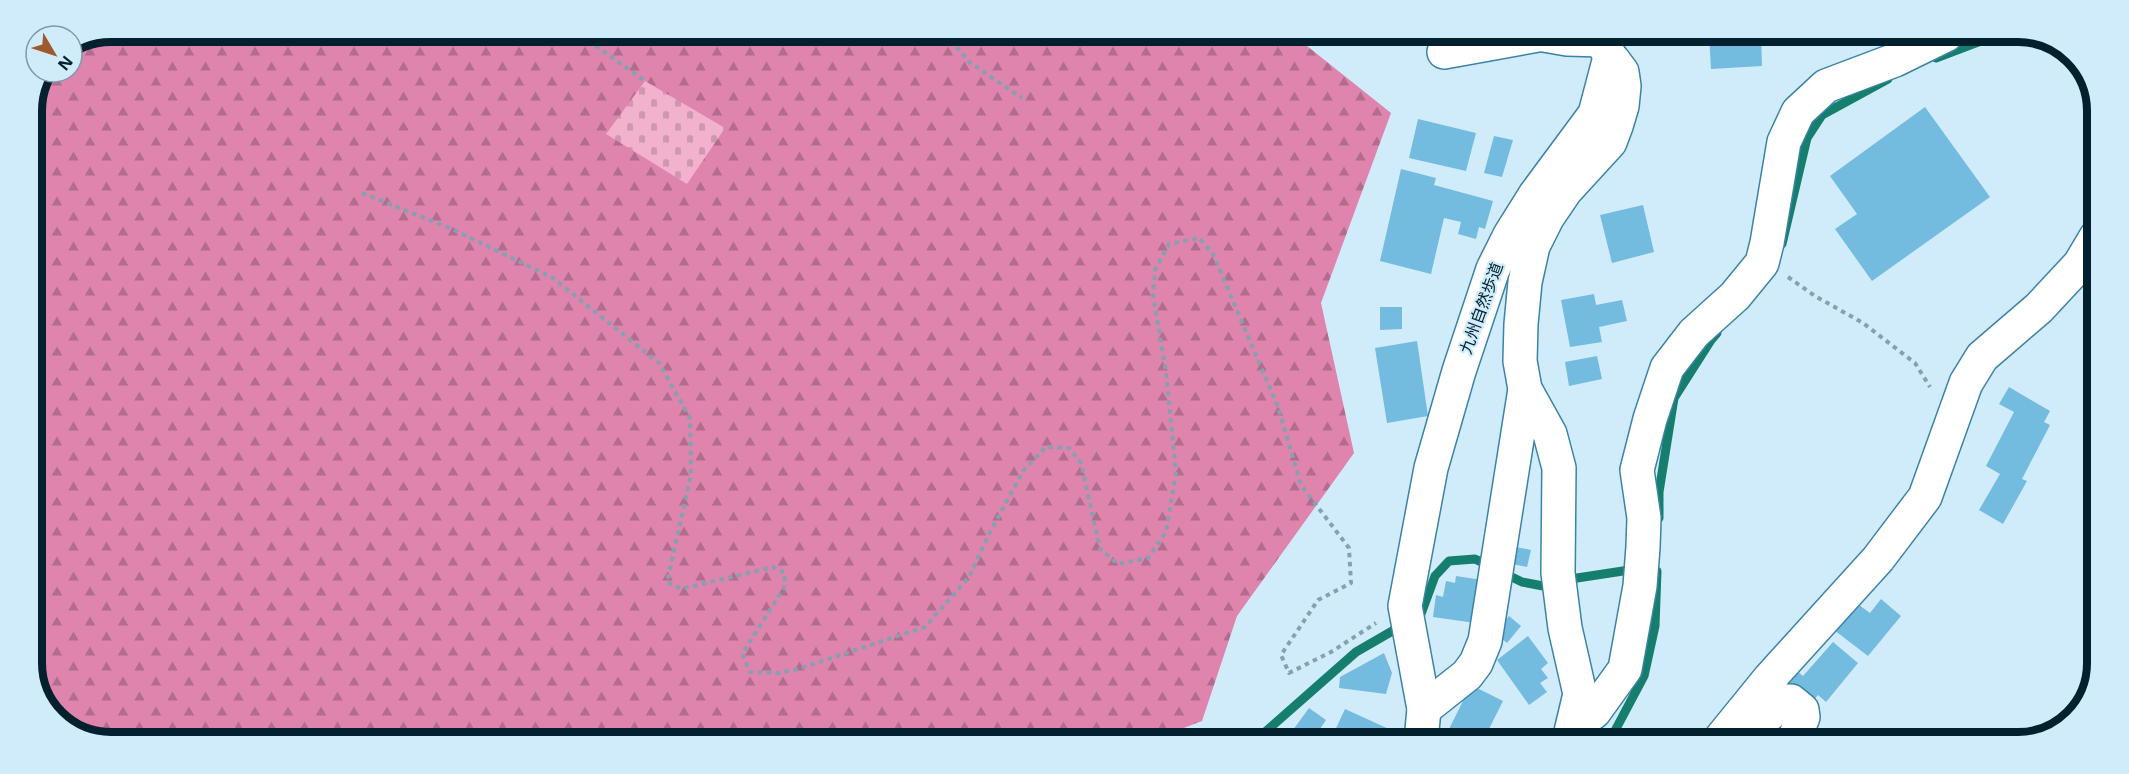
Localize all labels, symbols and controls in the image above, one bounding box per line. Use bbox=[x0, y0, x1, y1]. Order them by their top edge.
north arrow bbox=[24, 24, 84, 84]
text: N bbox=[53, 51, 78, 75]
street label: 九州自然歩道 bbox=[1454, 259, 1508, 357]

